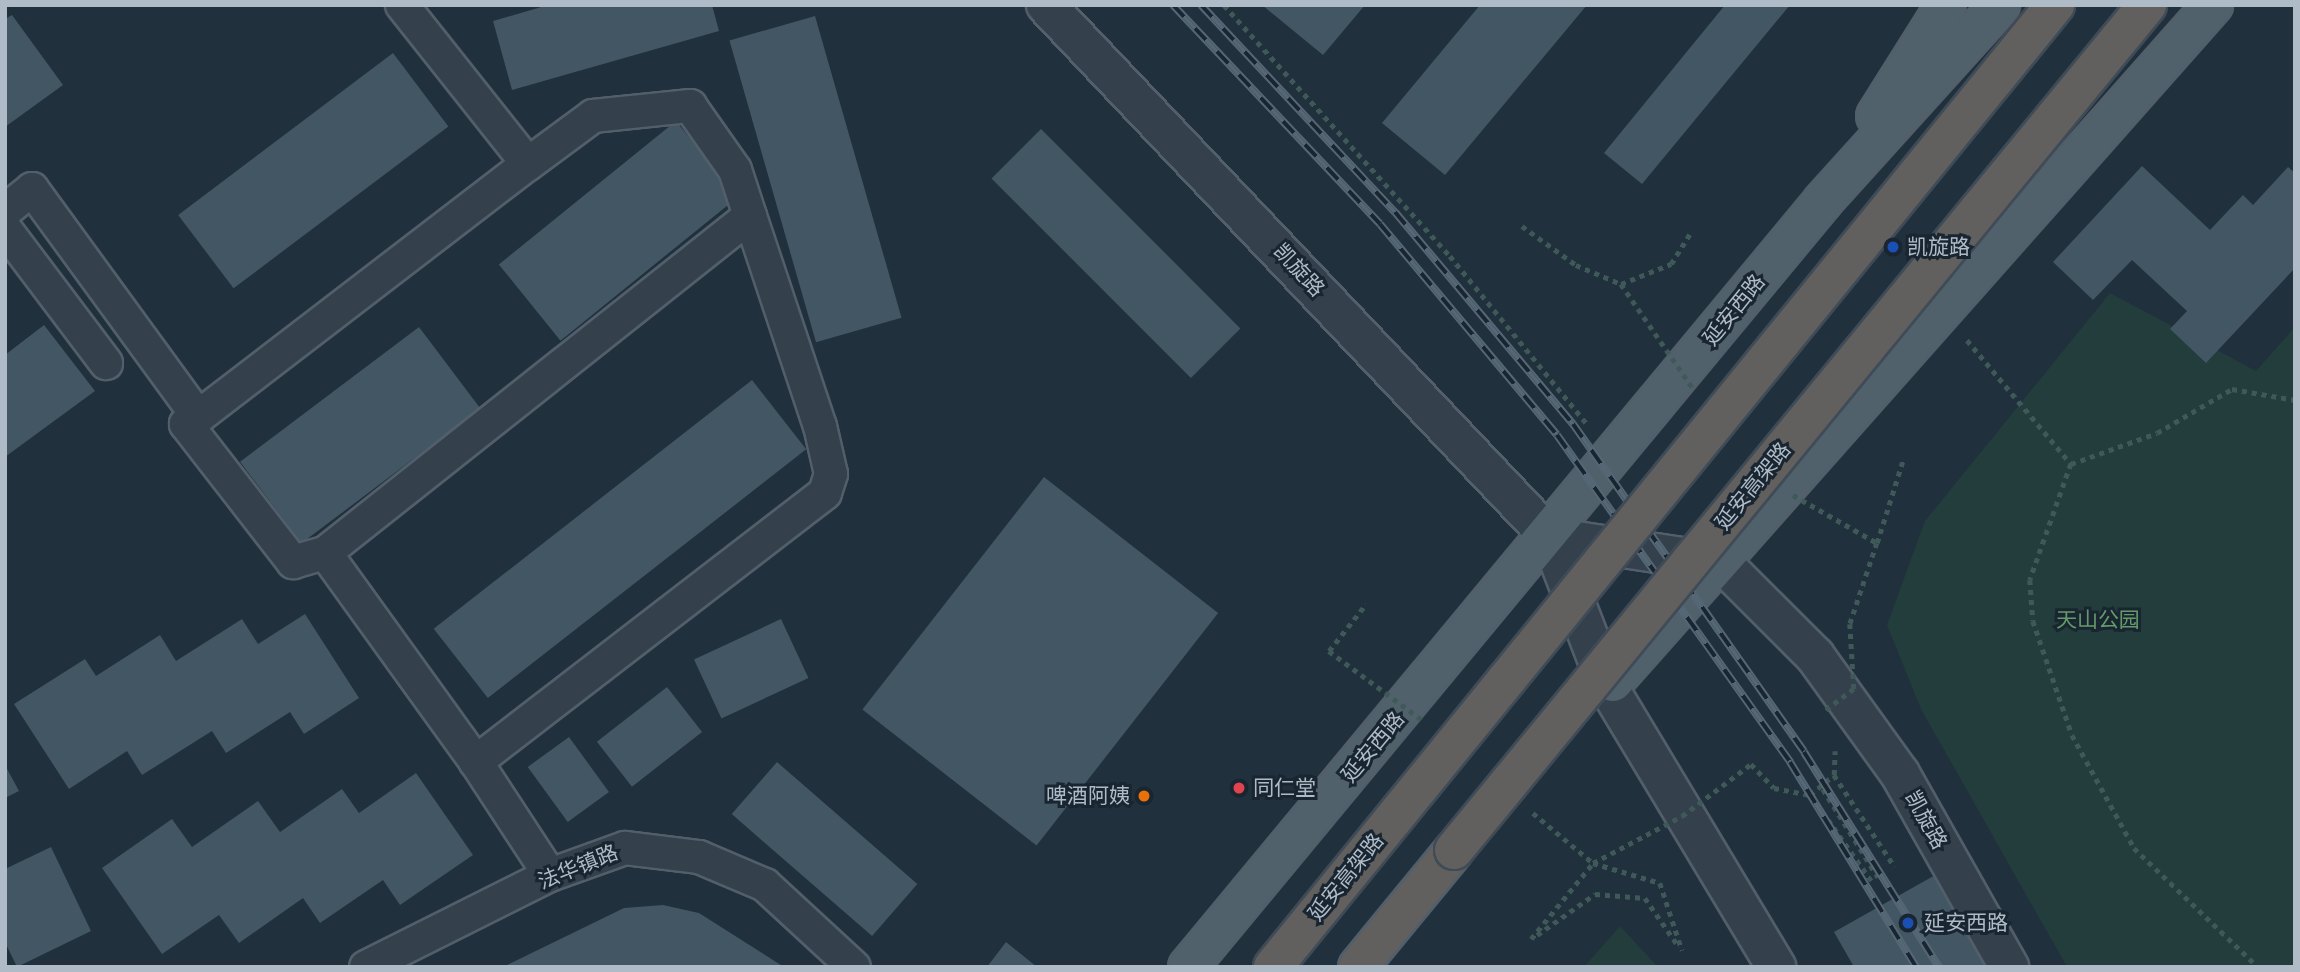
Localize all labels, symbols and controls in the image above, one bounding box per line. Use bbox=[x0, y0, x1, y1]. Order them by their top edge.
place label: 凯旋路 bbox=[1907, 234, 1970, 260]
street label: 凯旋路 bbox=[1268, 238, 1330, 302]
marker: 凯旋路 bbox=[1885, 239, 1901, 255]
street label: 延安西路 bbox=[1698, 269, 1770, 351]
street label: 延安高架路 bbox=[1710, 437, 1796, 535]
park label: 天山公园 bbox=[2056, 607, 2140, 633]
street label: 延安西路 bbox=[1336, 707, 1410, 787]
place label: 同仁堂 bbox=[1253, 775, 1316, 801]
marker: 同仁堂 bbox=[1231, 780, 1247, 796]
place label: 啤酒阿姨 bbox=[1046, 783, 1130, 809]
street label: 凯旋路 bbox=[1900, 786, 1952, 854]
marker: 啤酒阿姨 bbox=[1136, 788, 1152, 804]
street label: 延安高架路 bbox=[1303, 828, 1389, 926]
street label: 法华镇路 bbox=[534, 840, 622, 894]
place label: 延安西路 bbox=[1924, 910, 2008, 936]
marker: 延安西路 bbox=[1898, 913, 1918, 933]

